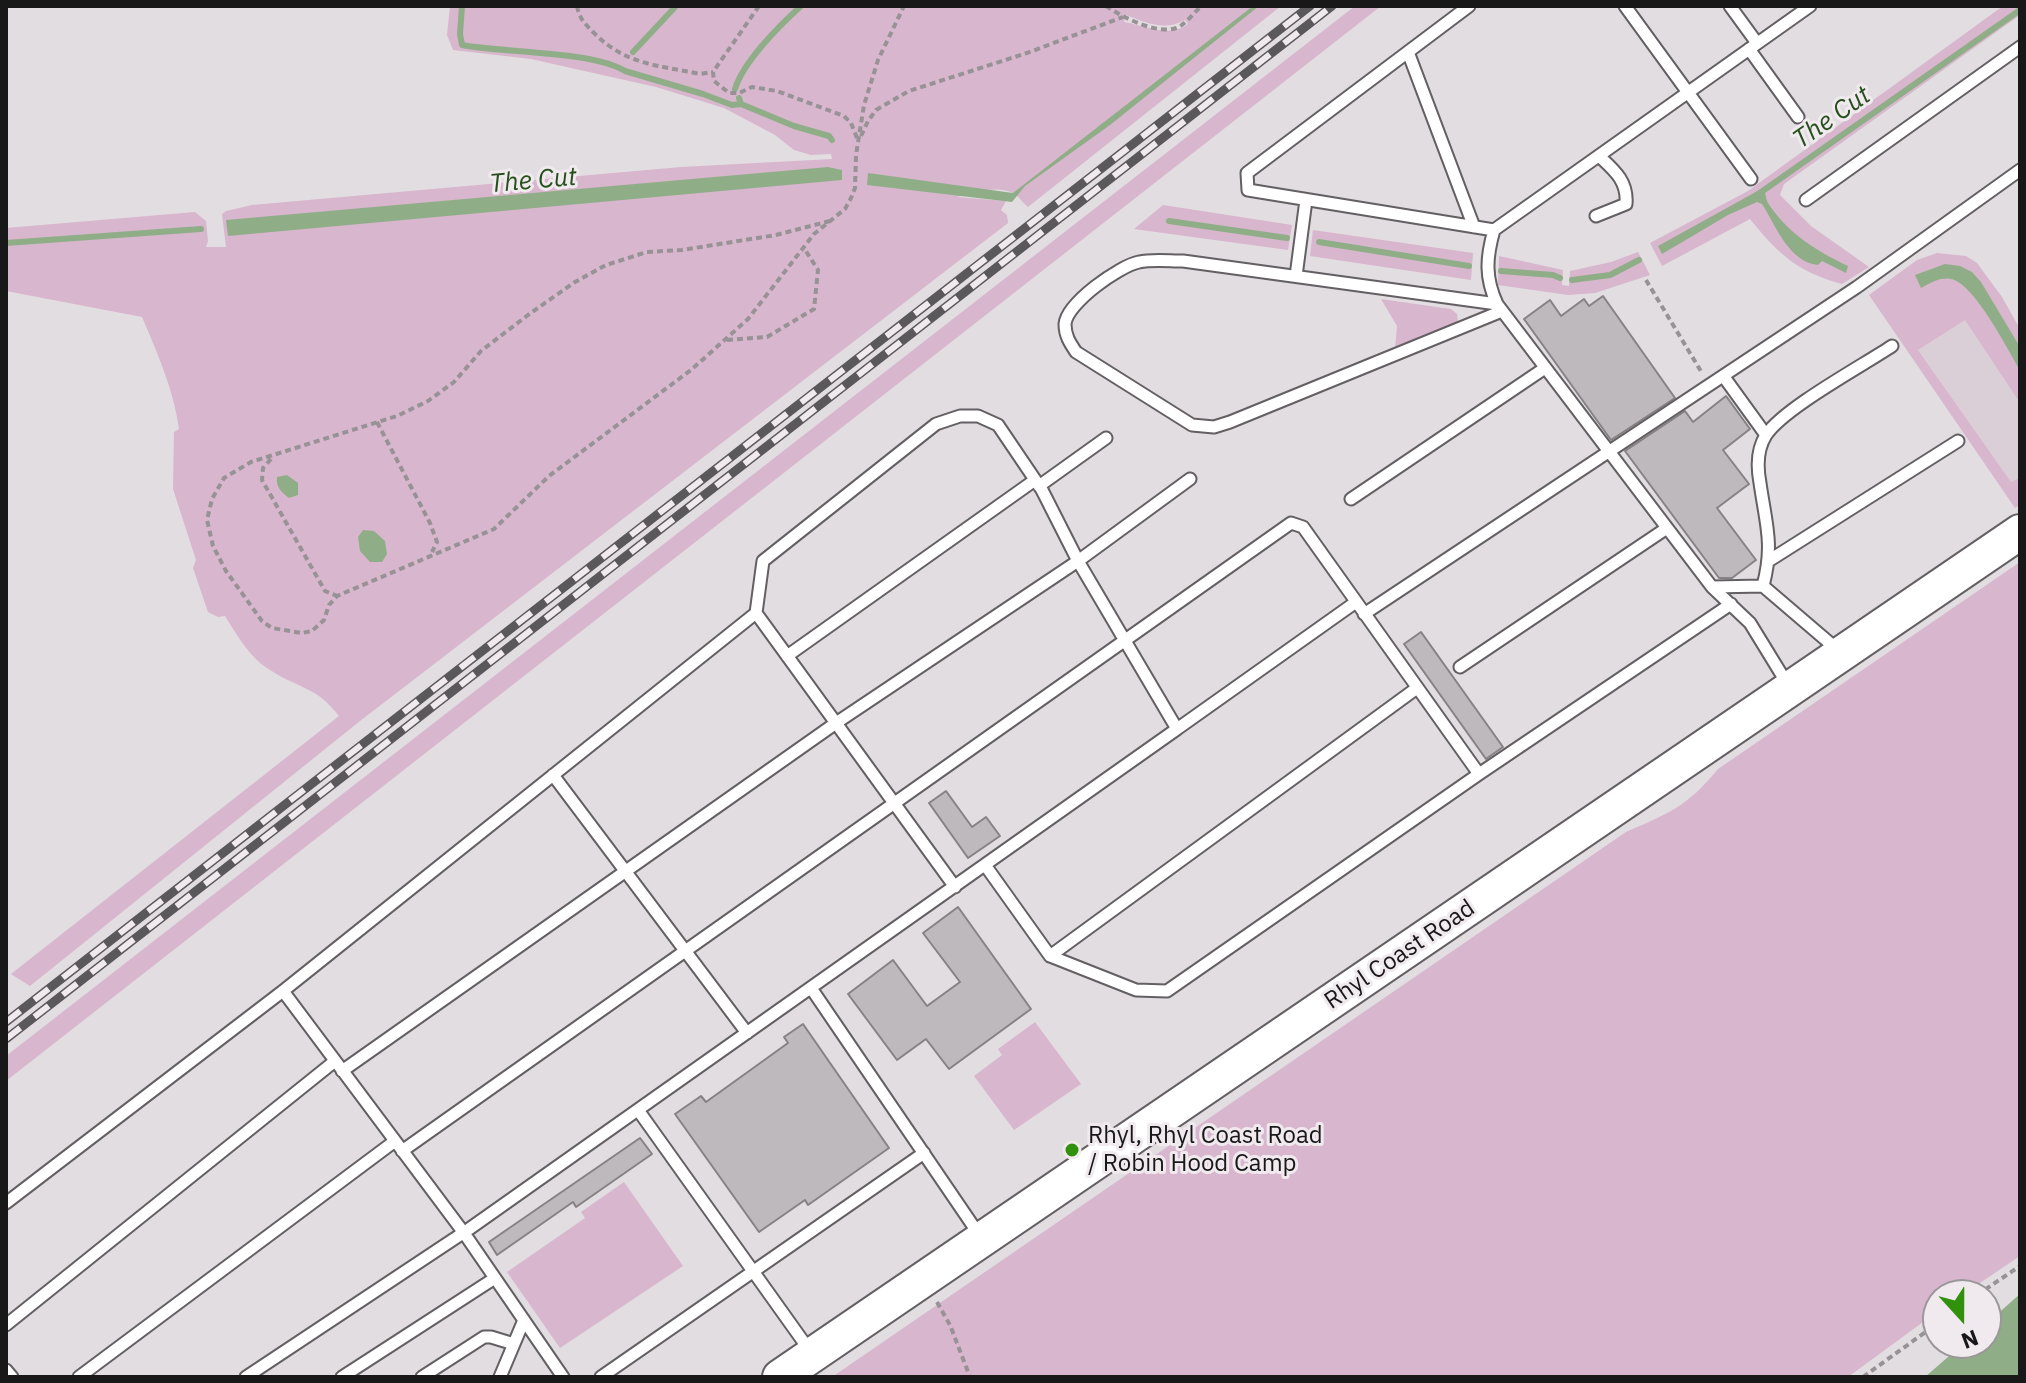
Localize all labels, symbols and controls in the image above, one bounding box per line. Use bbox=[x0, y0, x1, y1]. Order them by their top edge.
water label: The Cut bbox=[1787, 80, 1877, 156]
water label: The Cut bbox=[488, 162, 578, 200]
street label: Rhyl Coast Road bbox=[1319, 894, 1481, 1016]
place label: Rhyl, Rhyl Coast Road / Robin Hood Camp bbox=[1088, 1122, 1323, 1178]
marker: Rhyl, Rhyl Coast Road / Robin Hood Camp bbox=[1063, 1141, 1081, 1159]
north arrow bbox=[1922, 1279, 2002, 1359]
text: N bbox=[1957, 1324, 1983, 1356]

